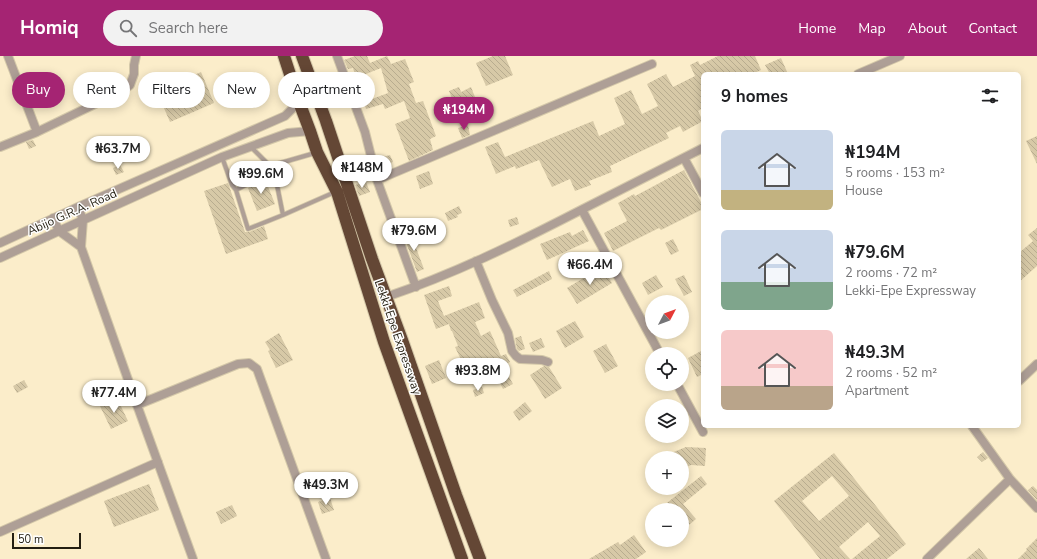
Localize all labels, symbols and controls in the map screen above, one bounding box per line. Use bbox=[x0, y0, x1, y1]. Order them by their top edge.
search box bbox=[103, 10, 383, 46]
text: Homiq bbox=[20, 15, 79, 41]
icon: search bbox=[117, 17, 139, 39]
text: Search here bbox=[149, 18, 228, 38]
text: Home bbox=[798, 19, 836, 38]
text: Map bbox=[858, 19, 886, 38]
text: About bbox=[908, 19, 947, 38]
text: Contact bbox=[969, 19, 1017, 38]
chip: Buy bbox=[12, 72, 65, 108]
chip: Rent bbox=[73, 72, 130, 108]
chip: Filters bbox=[138, 72, 205, 108]
chip: New bbox=[213, 72, 270, 108]
chip: Apartment bbox=[278, 72, 375, 108]
text: 9 homes bbox=[721, 85, 788, 108]
icon: filters bbox=[979, 85, 1001, 107]
pin: ₦194M bbox=[436, 97, 492, 131]
text: ₦194M bbox=[443, 101, 485, 119]
pin: ₦63.7M bbox=[85, 136, 151, 170]
text: ₦63.7M bbox=[95, 140, 141, 158]
text: ₦194M bbox=[845, 141, 901, 164]
icon: home bbox=[753, 146, 801, 194]
pin: ₦148M bbox=[334, 155, 390, 189]
text: ₦148M bbox=[341, 159, 383, 177]
pin: ₦99.6M bbox=[228, 161, 294, 195]
text: 5 rooms · 153 m² bbox=[845, 164, 945, 182]
text: ₦99.6M bbox=[238, 165, 284, 183]
text: House bbox=[845, 182, 883, 200]
street label: Abijo G.R.A. Road bbox=[25, 185, 119, 239]
pin: ₦79.6M bbox=[381, 218, 447, 252]
text: ₦79.6M bbox=[391, 222, 437, 240]
text: ₦79.6M bbox=[845, 241, 905, 264]
icon: home bbox=[753, 246, 801, 294]
pin: ₦66.4M bbox=[557, 252, 623, 286]
text: ₦66.4M bbox=[567, 256, 613, 274]
text: 2 rooms · 72 m² bbox=[845, 264, 937, 282]
street label: Lekki-Epe Expressway bbox=[371, 277, 426, 398]
text: Lekki-Epe Expressway bbox=[845, 282, 976, 300]
north arrow bbox=[645, 295, 689, 339]
map controls bbox=[645, 295, 689, 547]
text: ₦49.3M bbox=[845, 341, 905, 364]
icon: home bbox=[753, 346, 801, 394]
button: locate bbox=[645, 347, 689, 391]
pin: ₦93.8M bbox=[445, 358, 511, 392]
text: ₦93.8M bbox=[455, 362, 501, 380]
text: 2 rooms · 52 m² bbox=[845, 364, 937, 382]
pin: ₦77.4M bbox=[81, 380, 147, 414]
text: Apartment bbox=[845, 382, 908, 400]
text: ₦77.4M bbox=[91, 384, 137, 402]
button: layers bbox=[645, 399, 689, 443]
button: + bbox=[645, 451, 689, 495]
pin: ₦49.3M bbox=[293, 472, 359, 506]
text: ₦49.3M bbox=[303, 476, 349, 494]
button: − bbox=[645, 503, 689, 547]
scale bar bbox=[12, 531, 81, 550]
text: 50 m bbox=[18, 532, 43, 547]

